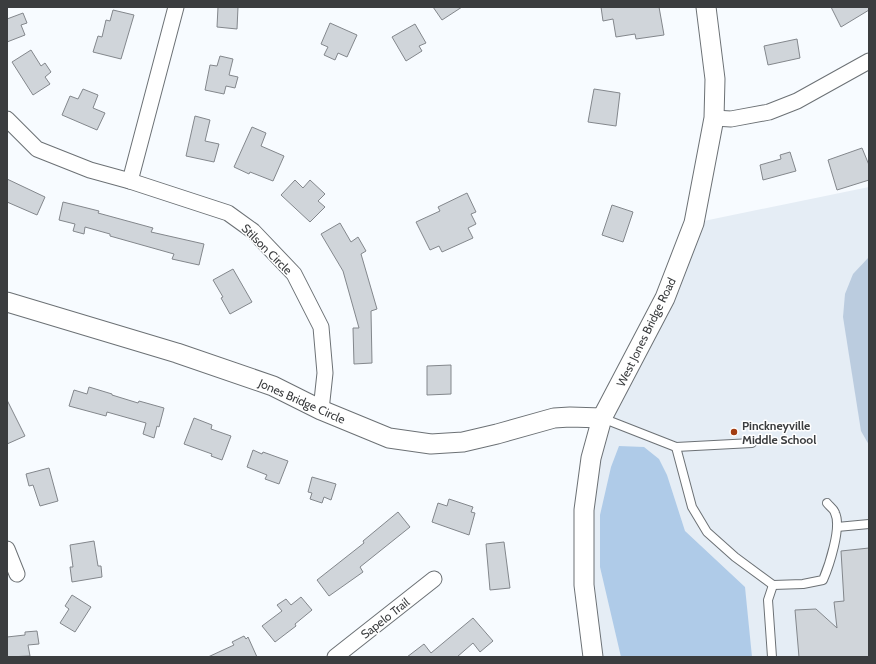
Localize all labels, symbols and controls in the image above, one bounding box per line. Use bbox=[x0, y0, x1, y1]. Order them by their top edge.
street label: Stilson Circle bbox=[239, 221, 295, 277]
street label: West Jones Bridge Road bbox=[613, 275, 679, 389]
street label: Jones Bridge Circle bbox=[255, 375, 348, 427]
place label: Pinckneyville Middle School bbox=[742, 418, 816, 447]
marker: Pinckneyville Middle School bbox=[729, 427, 739, 437]
street label: Sapelo Trail bbox=[358, 594, 413, 642]

